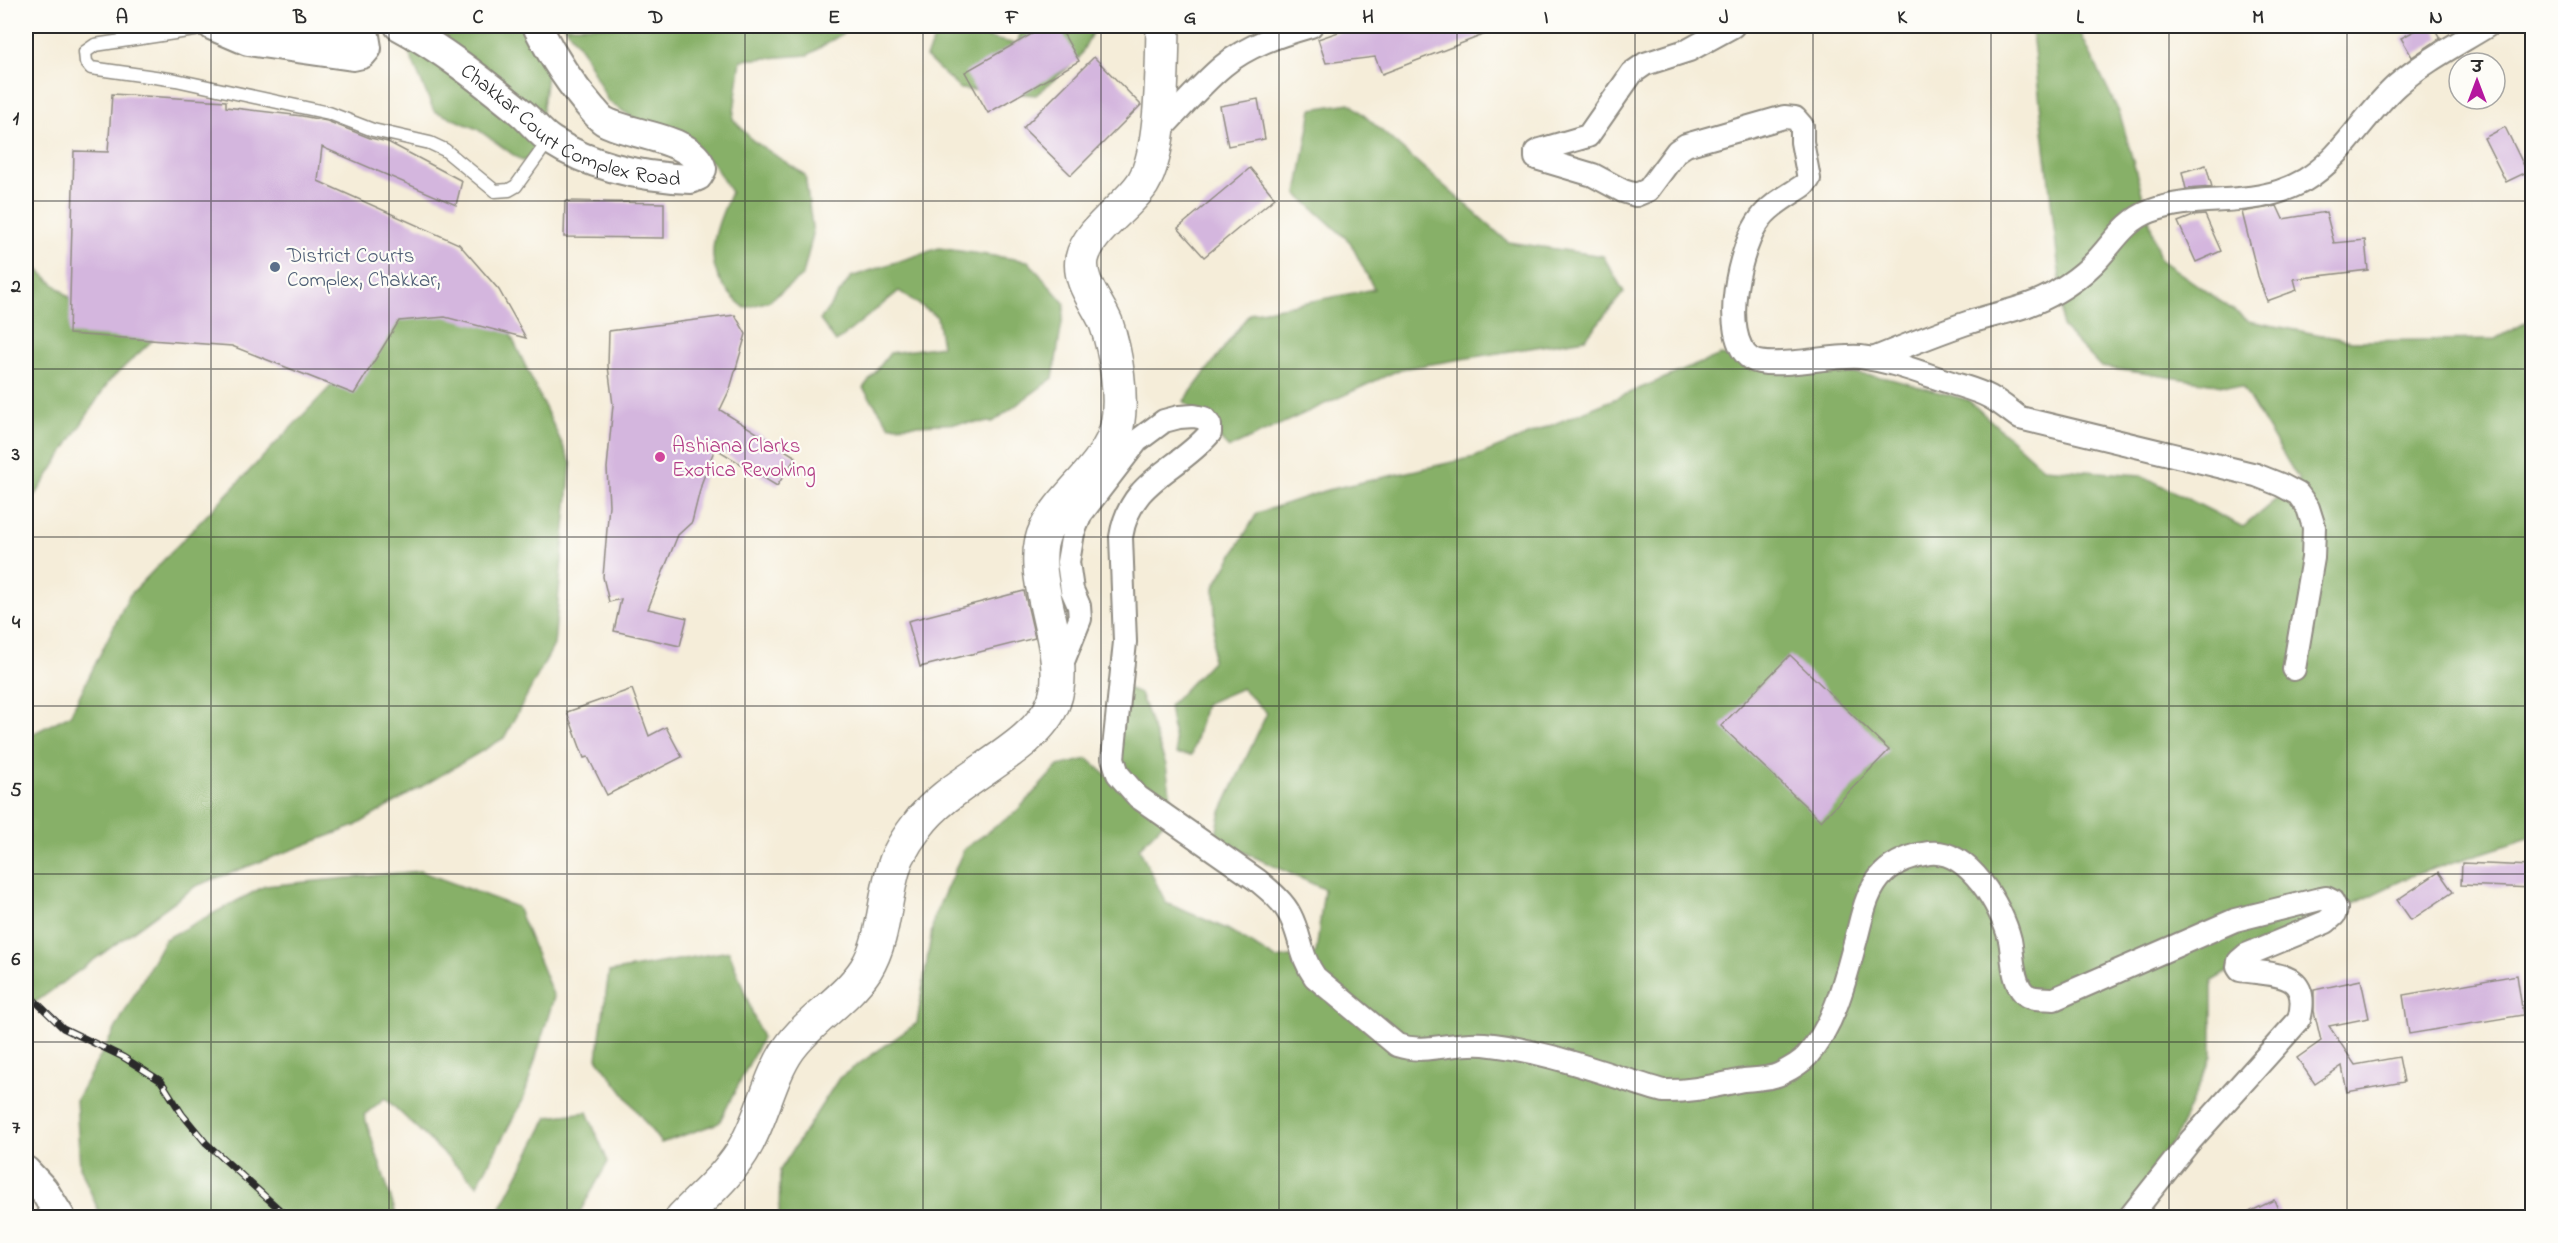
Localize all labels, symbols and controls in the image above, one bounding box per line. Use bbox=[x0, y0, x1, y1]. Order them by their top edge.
text: A bbox=[116, 4, 128, 33]
text: B bbox=[292, 4, 307, 33]
text: C bbox=[473, 4, 484, 33]
text: D bbox=[648, 4, 663, 33]
text: E bbox=[828, 4, 840, 33]
text: F bbox=[1005, 4, 1019, 33]
text: G bbox=[1184, 4, 1197, 33]
text: H bbox=[1362, 4, 1374, 33]
text: I bbox=[1544, 4, 1549, 33]
text: J bbox=[1719, 4, 1729, 33]
text: K bbox=[1897, 4, 1908, 33]
text: L bbox=[2076, 4, 2084, 33]
text: M bbox=[2252, 4, 2264, 33]
text: N bbox=[2429, 4, 2443, 33]
north arrow bbox=[2447, 51, 2507, 111]
text: उ bbox=[2470, 56, 2484, 80]
street label: Chakkar Court Complex Road bbox=[453, 57, 682, 195]
text: 1 bbox=[13, 105, 20, 134]
place label: District Courts Complex, Chakkar, bbox=[286, 242, 440, 296]
marker: District Courts Complex, Chakkar, bbox=[268, 260, 282, 274]
text: 2 bbox=[10, 273, 21, 302]
place label: Ashiana Clarks Exotica Revolving bbox=[672, 432, 816, 488]
text: 3 bbox=[11, 441, 20, 470]
marker: Ashiana Clarks Exotica Revolving bbox=[653, 450, 667, 464]
text: 4 bbox=[12, 609, 21, 638]
text: 5 bbox=[10, 777, 22, 806]
text: 6 bbox=[12, 946, 21, 975]
text: 7 bbox=[12, 1114, 21, 1143]

